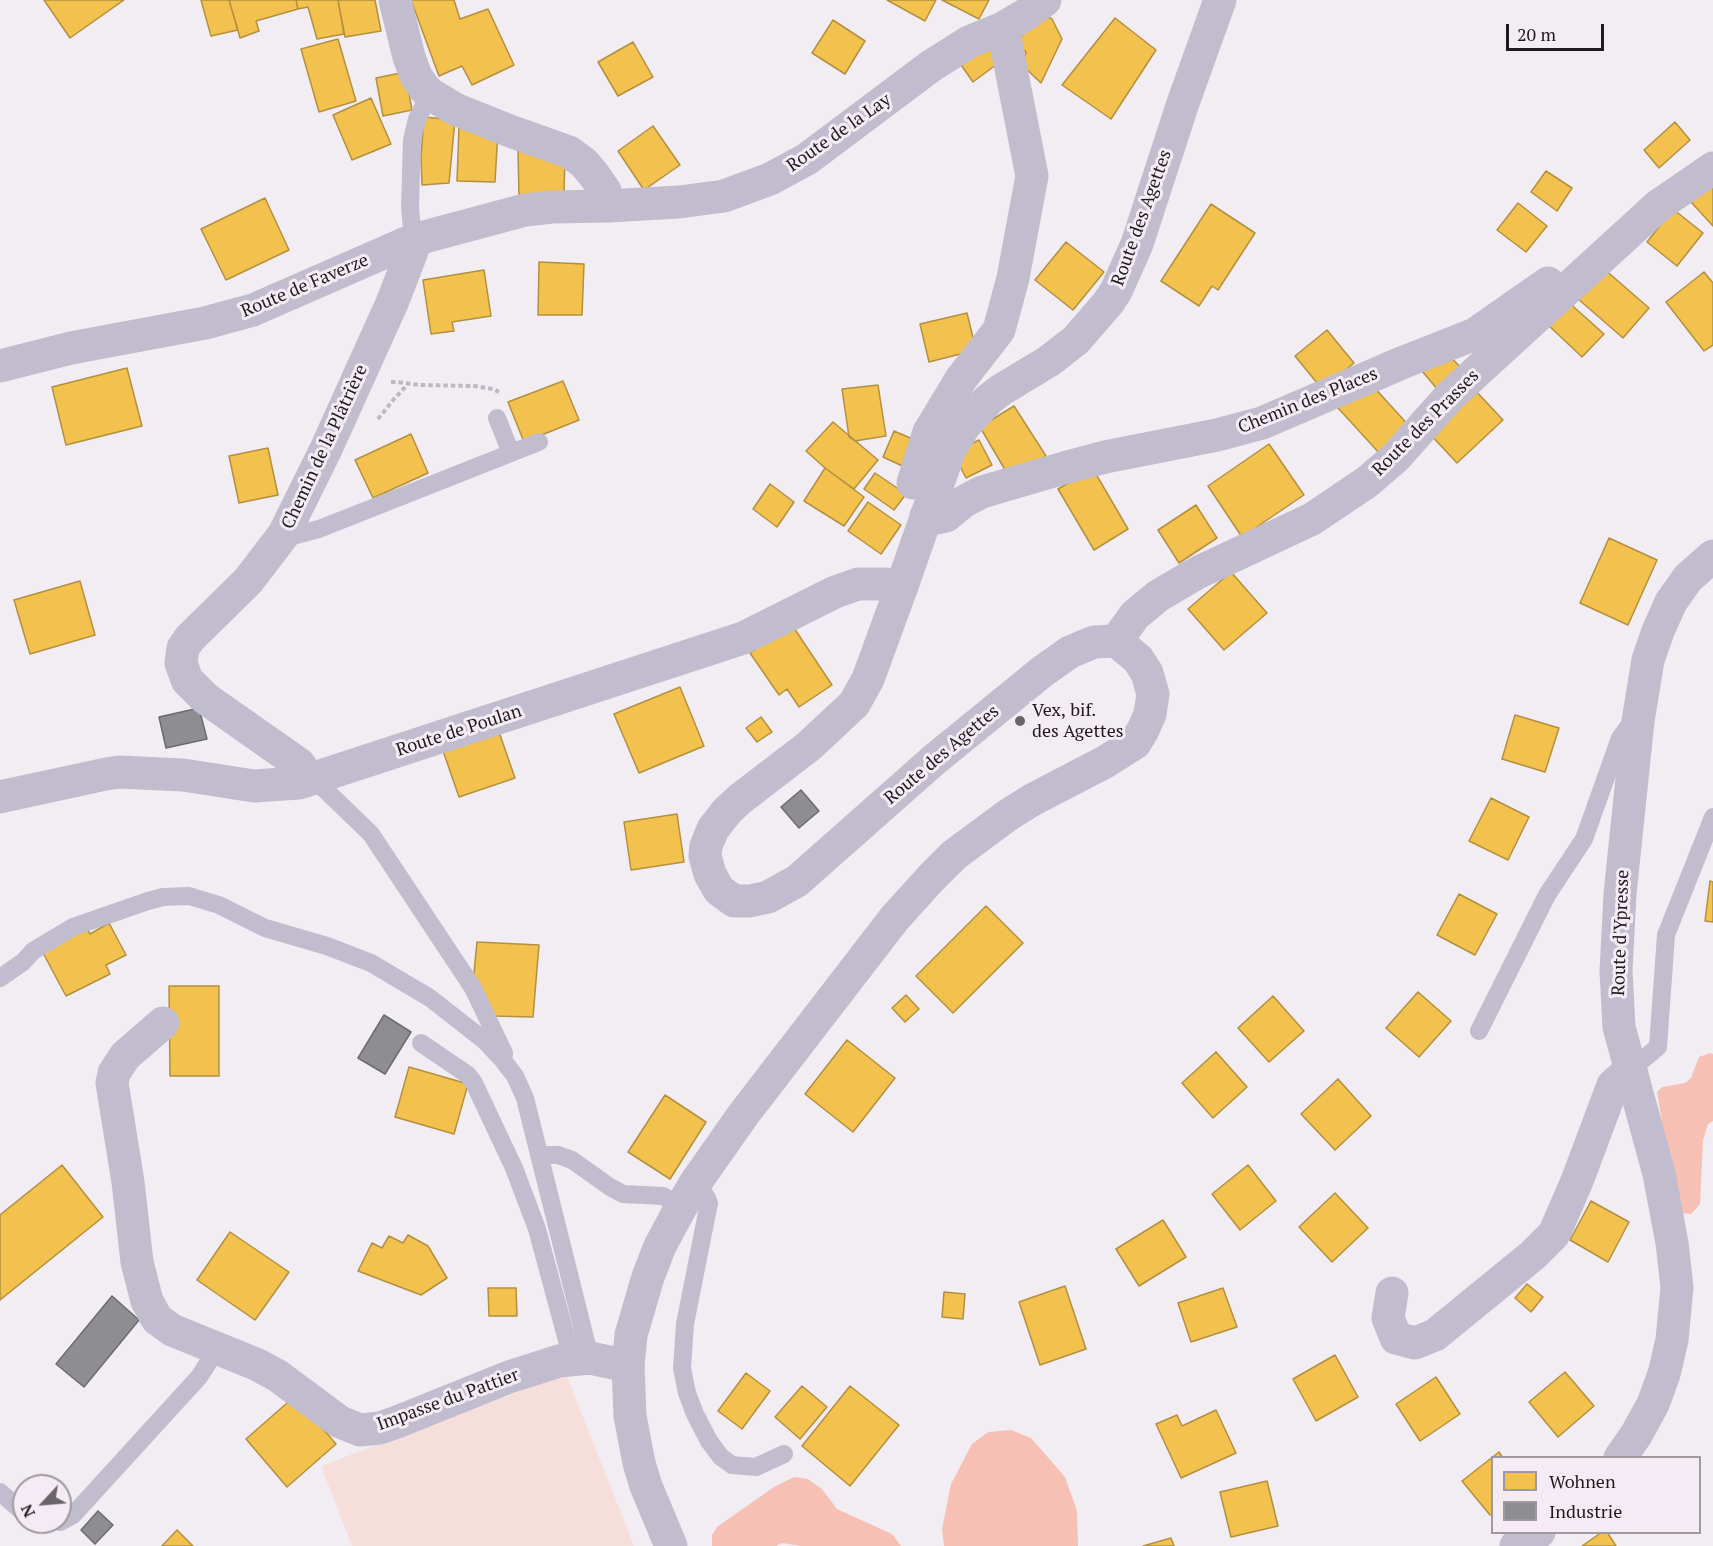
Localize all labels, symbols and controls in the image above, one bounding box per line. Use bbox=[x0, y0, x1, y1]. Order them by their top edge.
scale bar bbox=[1509, 12, 1606, 50]
text: 20 m bbox=[1517, 22, 1556, 46]
street label: Route de la Lay bbox=[783, 89, 895, 177]
street label: Route des Agettes bbox=[1107, 147, 1177, 289]
street label: Route de Faverze bbox=[238, 249, 372, 323]
street label: Chemin de la Plâtrière bbox=[277, 361, 373, 533]
street label: Chemin des Places bbox=[1235, 363, 1381, 439]
street label: Route des Prasses bbox=[1368, 365, 1484, 481]
place label: Vex, bif. des Agettes bbox=[1032, 700, 1124, 742]
street label: Route de Poulan bbox=[394, 701, 524, 761]
street label: Route des Agettes bbox=[880, 701, 1004, 809]
marker: Vex, bif. des Agettes bbox=[1013, 714, 1027, 728]
street label: Route d'Ypresse bbox=[1608, 869, 1634, 997]
street label: Impasse du Pattier bbox=[374, 1364, 522, 1436]
legend bbox=[1491, 1456, 1701, 1534]
text: Wohnen bbox=[1549, 1469, 1616, 1493]
north arrow bbox=[12, 1474, 72, 1534]
text: Industrie bbox=[1549, 1499, 1622, 1523]
text: N bbox=[15, 1501, 40, 1521]

